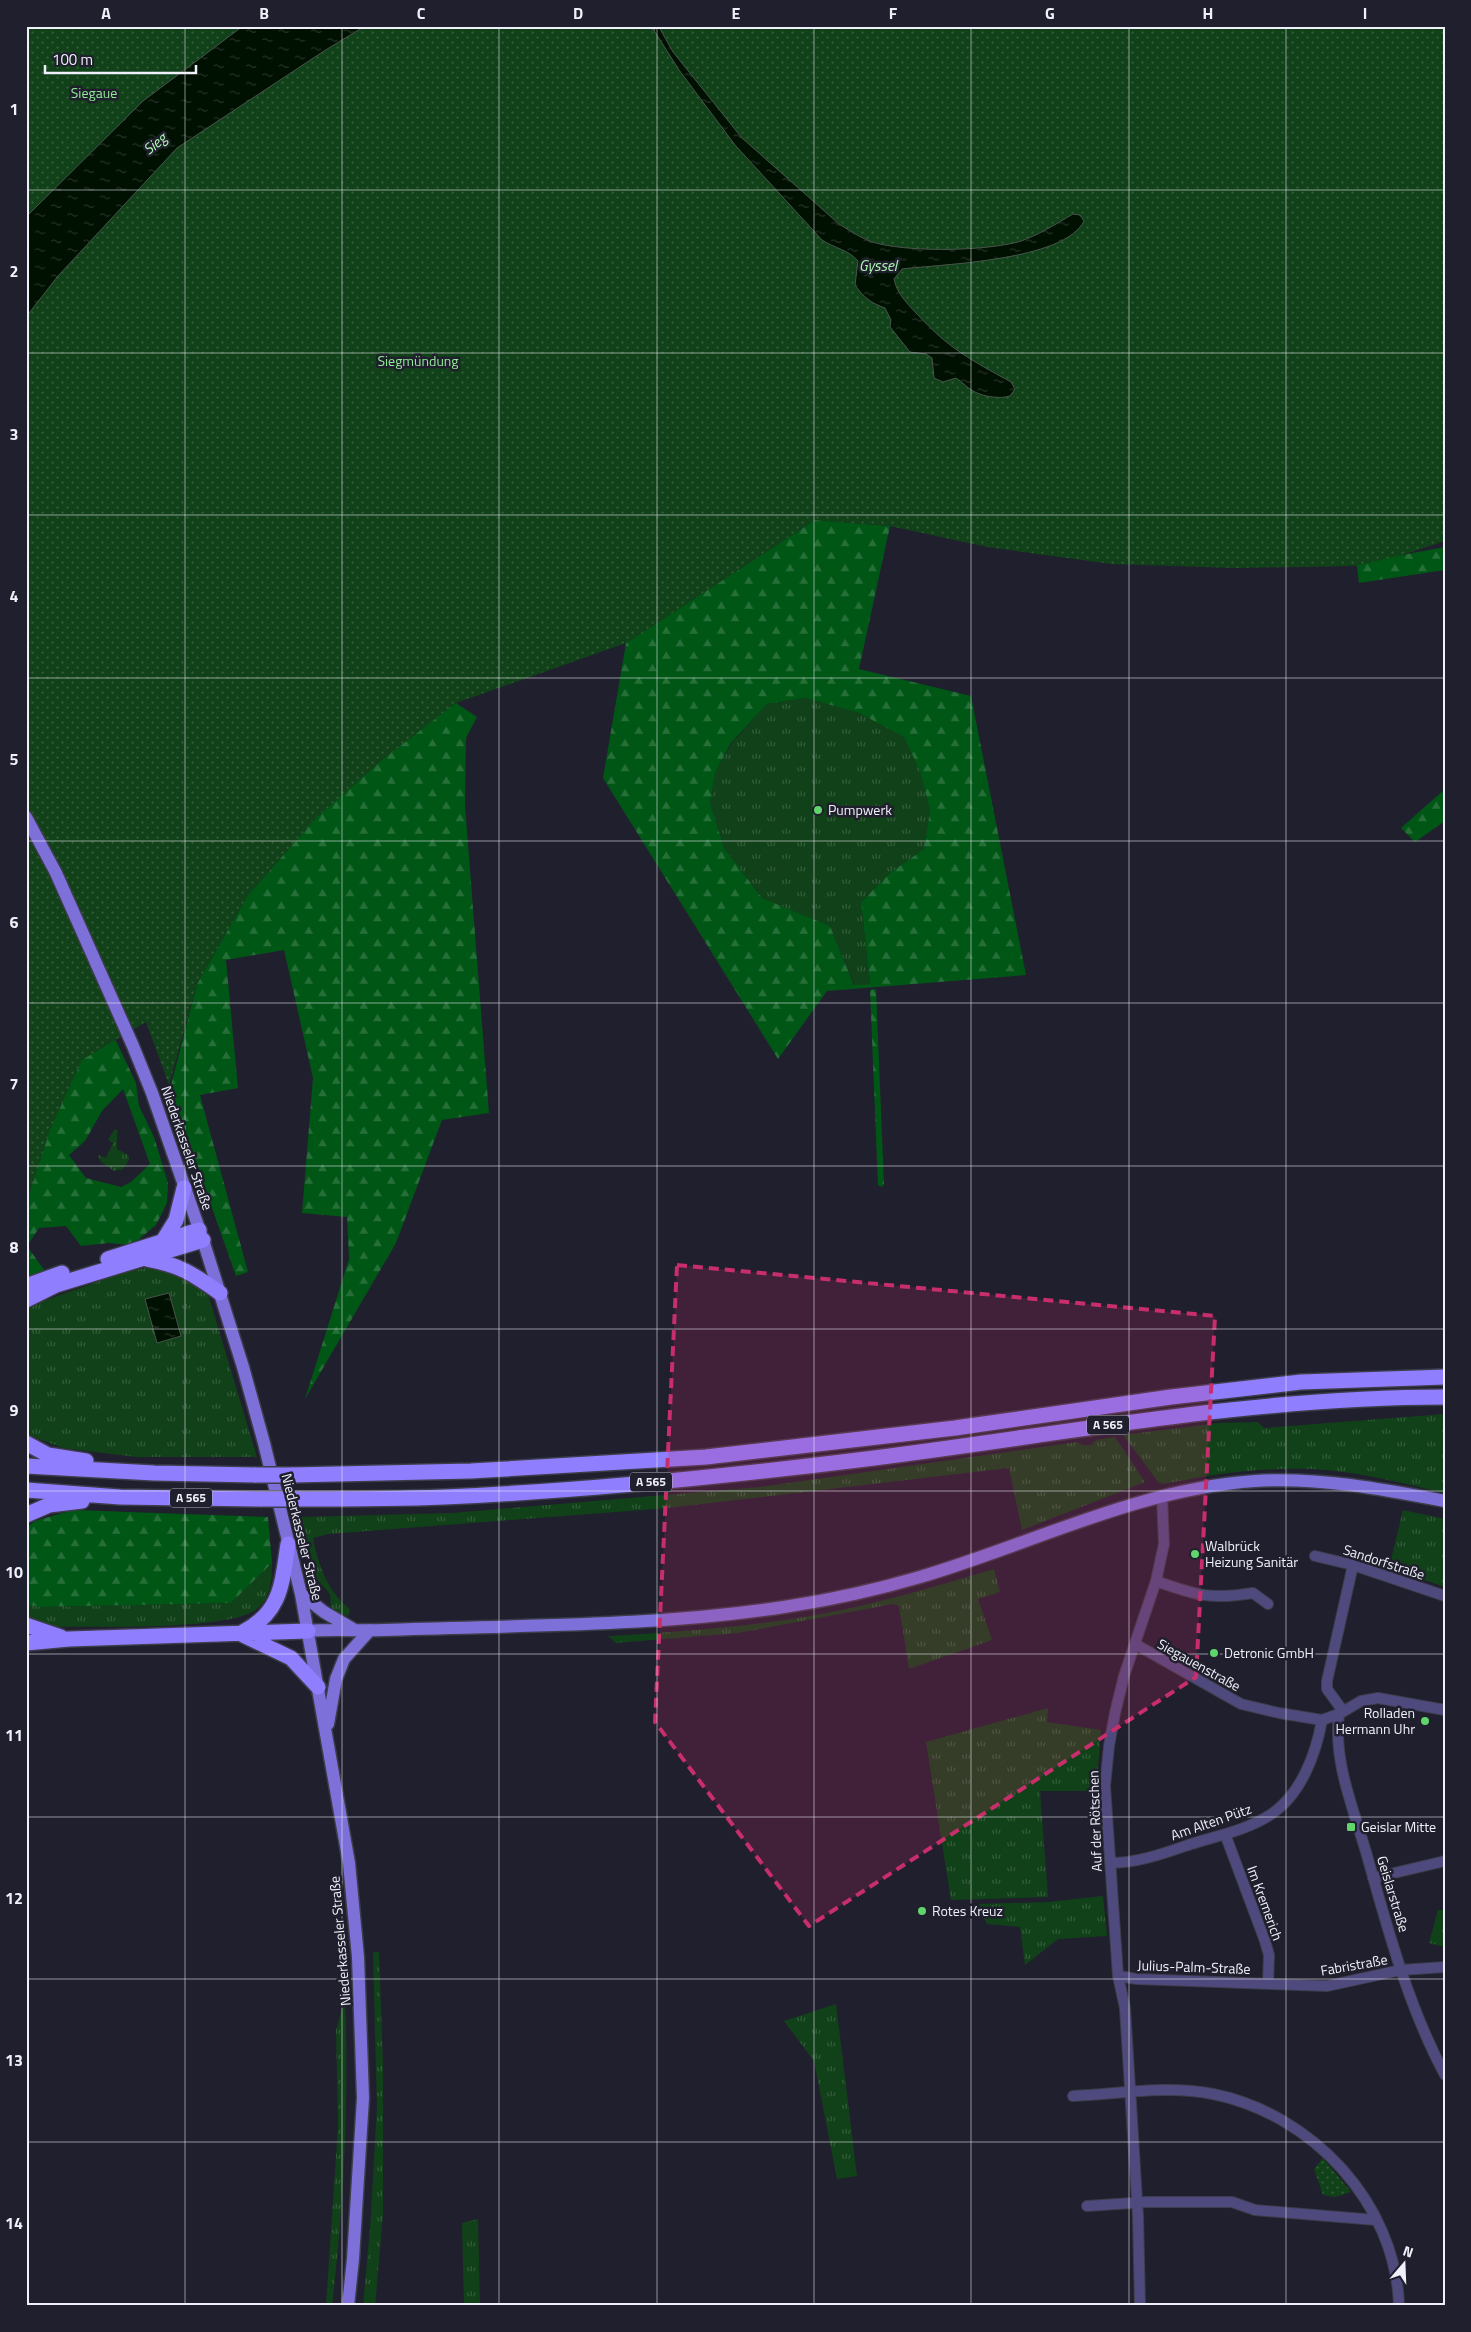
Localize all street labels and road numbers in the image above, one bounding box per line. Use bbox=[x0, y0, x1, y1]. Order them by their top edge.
street label: Niederkasseler Straße bbox=[156, 1083, 219, 1213]
road number: A 565 bbox=[1087, 1416, 1129, 1434]
street label: Niederkasseler Straße bbox=[277, 1471, 328, 1603]
road number: A 565 bbox=[630, 1472, 672, 1491]
road number: A 565 bbox=[170, 1489, 212, 1508]
street label: Sandorfstraße bbox=[1341, 1538, 1428, 1585]
street label: Siegauenstraße bbox=[1154, 1633, 1245, 1696]
street label: Auf der Rötschen bbox=[1082, 1770, 1107, 1872]
street label: Am Alten Pütz bbox=[1168, 1798, 1254, 1845]
street label: Geislarstraße bbox=[1372, 1853, 1415, 1935]
street label: Im Kremerich bbox=[1242, 1862, 1289, 1943]
street label: Niederkasseler Straße bbox=[323, 1875, 356, 2007]
street label: Fabristraße bbox=[1319, 1948, 1389, 1981]
street label: Julius-Palm-Straße bbox=[1137, 1954, 1251, 1979]

